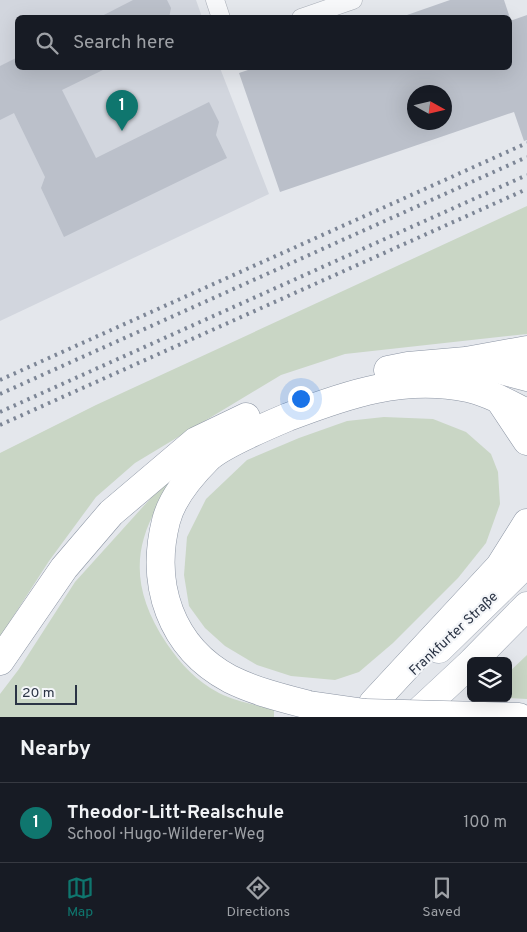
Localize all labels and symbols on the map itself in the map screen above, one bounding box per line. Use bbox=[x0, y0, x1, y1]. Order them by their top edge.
north arrow bbox=[407, 85, 452, 130]
pin: 1 bbox=[106, 90, 138, 131]
your location bbox=[288, 386, 314, 412]
street label: Frankfurter Straße bbox=[406, 589, 502, 680]
scale bar bbox=[15, 682, 78, 705]

